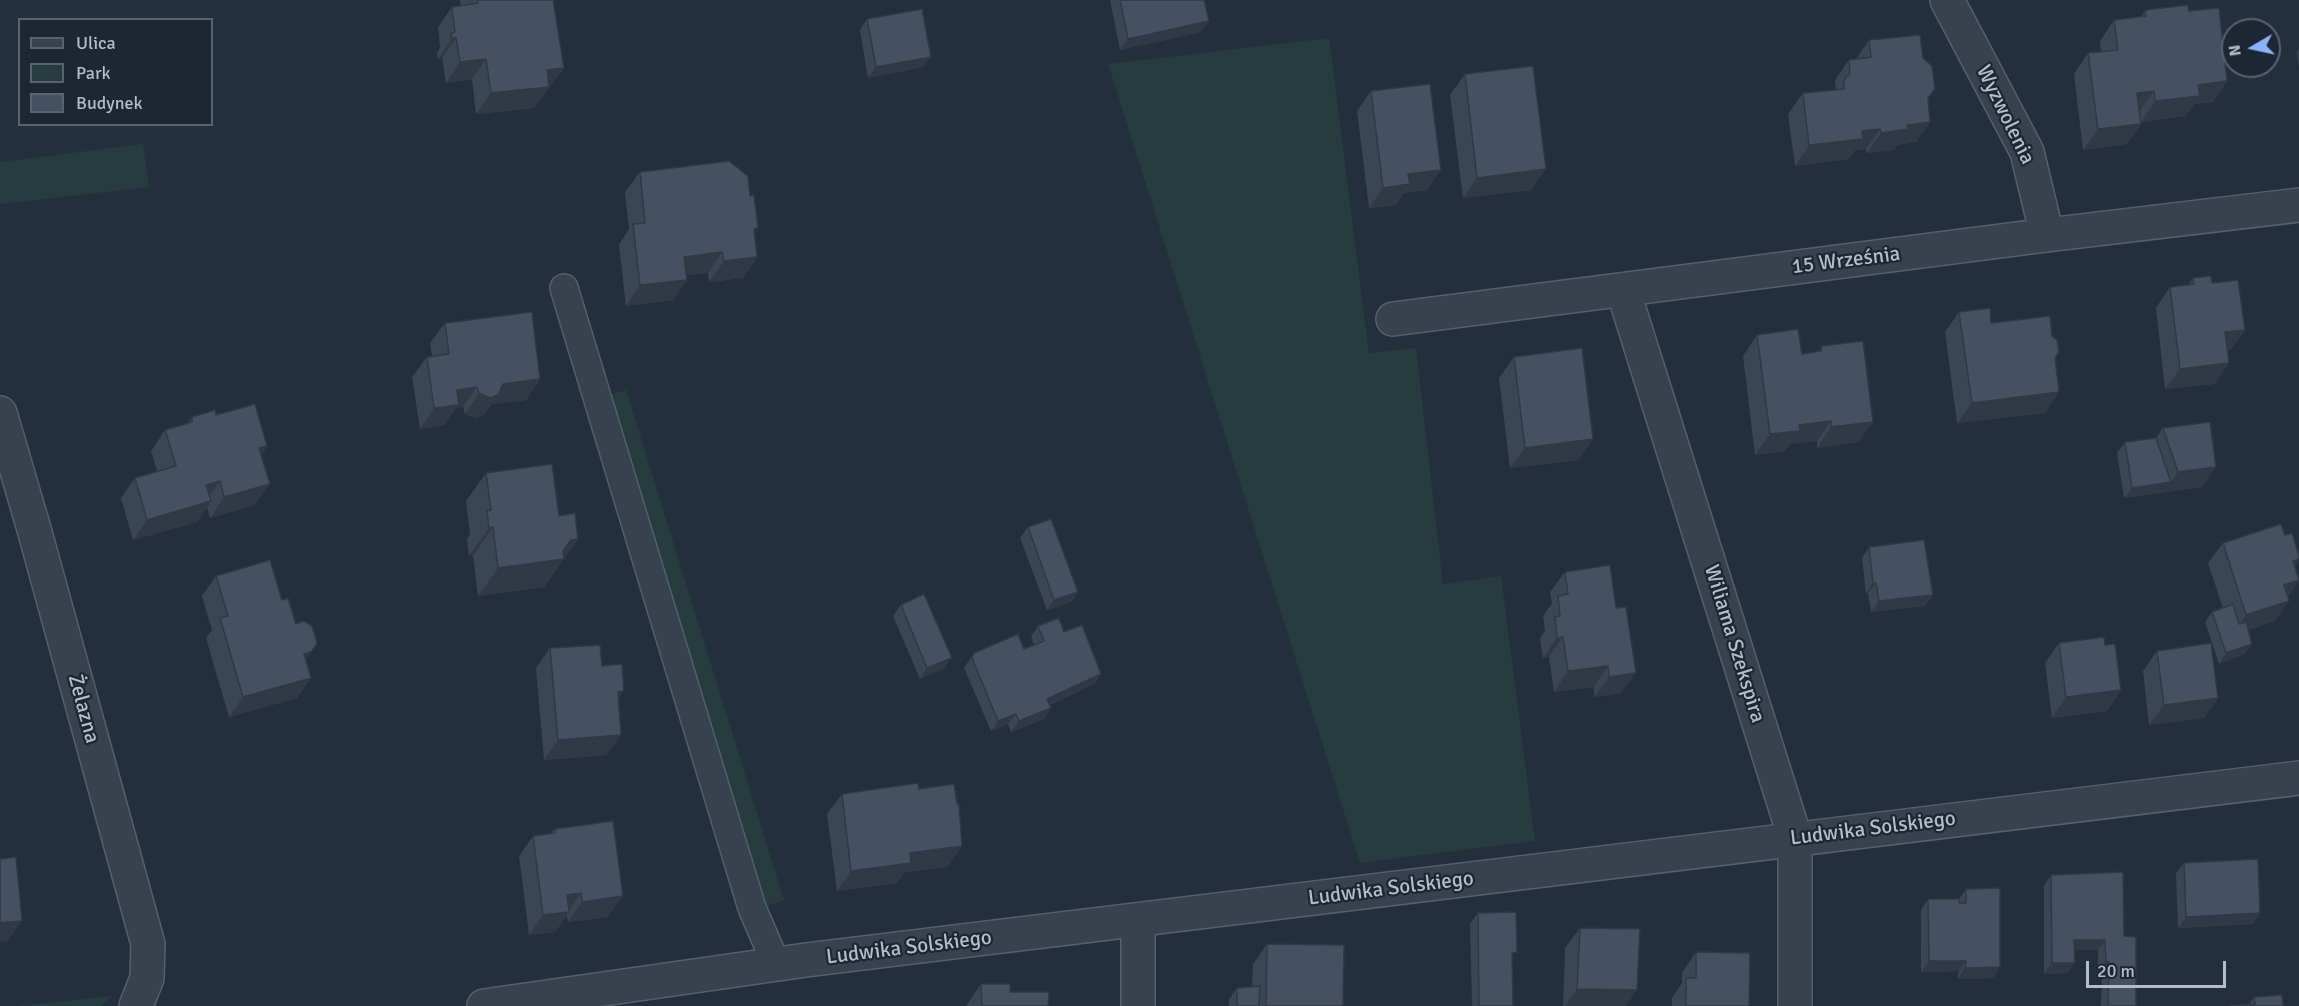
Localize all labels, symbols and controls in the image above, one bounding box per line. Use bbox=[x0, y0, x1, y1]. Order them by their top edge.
legend bbox=[18, 18, 213, 126]
north arrow bbox=[2221, 18, 2281, 78]
text: Ulica bbox=[76, 32, 116, 54]
text: N bbox=[2224, 43, 2246, 58]
street label: Wyzwolenia bbox=[1970, 61, 2040, 169]
text: Park bbox=[76, 62, 111, 84]
text: Budynek bbox=[76, 92, 143, 114]
street label: 15 Września bbox=[1790, 242, 1902, 280]
street label: Wiliama Szekspira bbox=[1698, 562, 1770, 726]
street label: Żelazna bbox=[62, 672, 104, 746]
street label: Ludwika Solskiego bbox=[1789, 806, 1957, 852]
street label: Ludwika Solskiego bbox=[1307, 866, 1475, 912]
street label: Ludwika Solskiego bbox=[825, 925, 993, 971]
scale bar bbox=[2089, 949, 2228, 987]
text: 20 m bbox=[2097, 960, 2135, 982]

